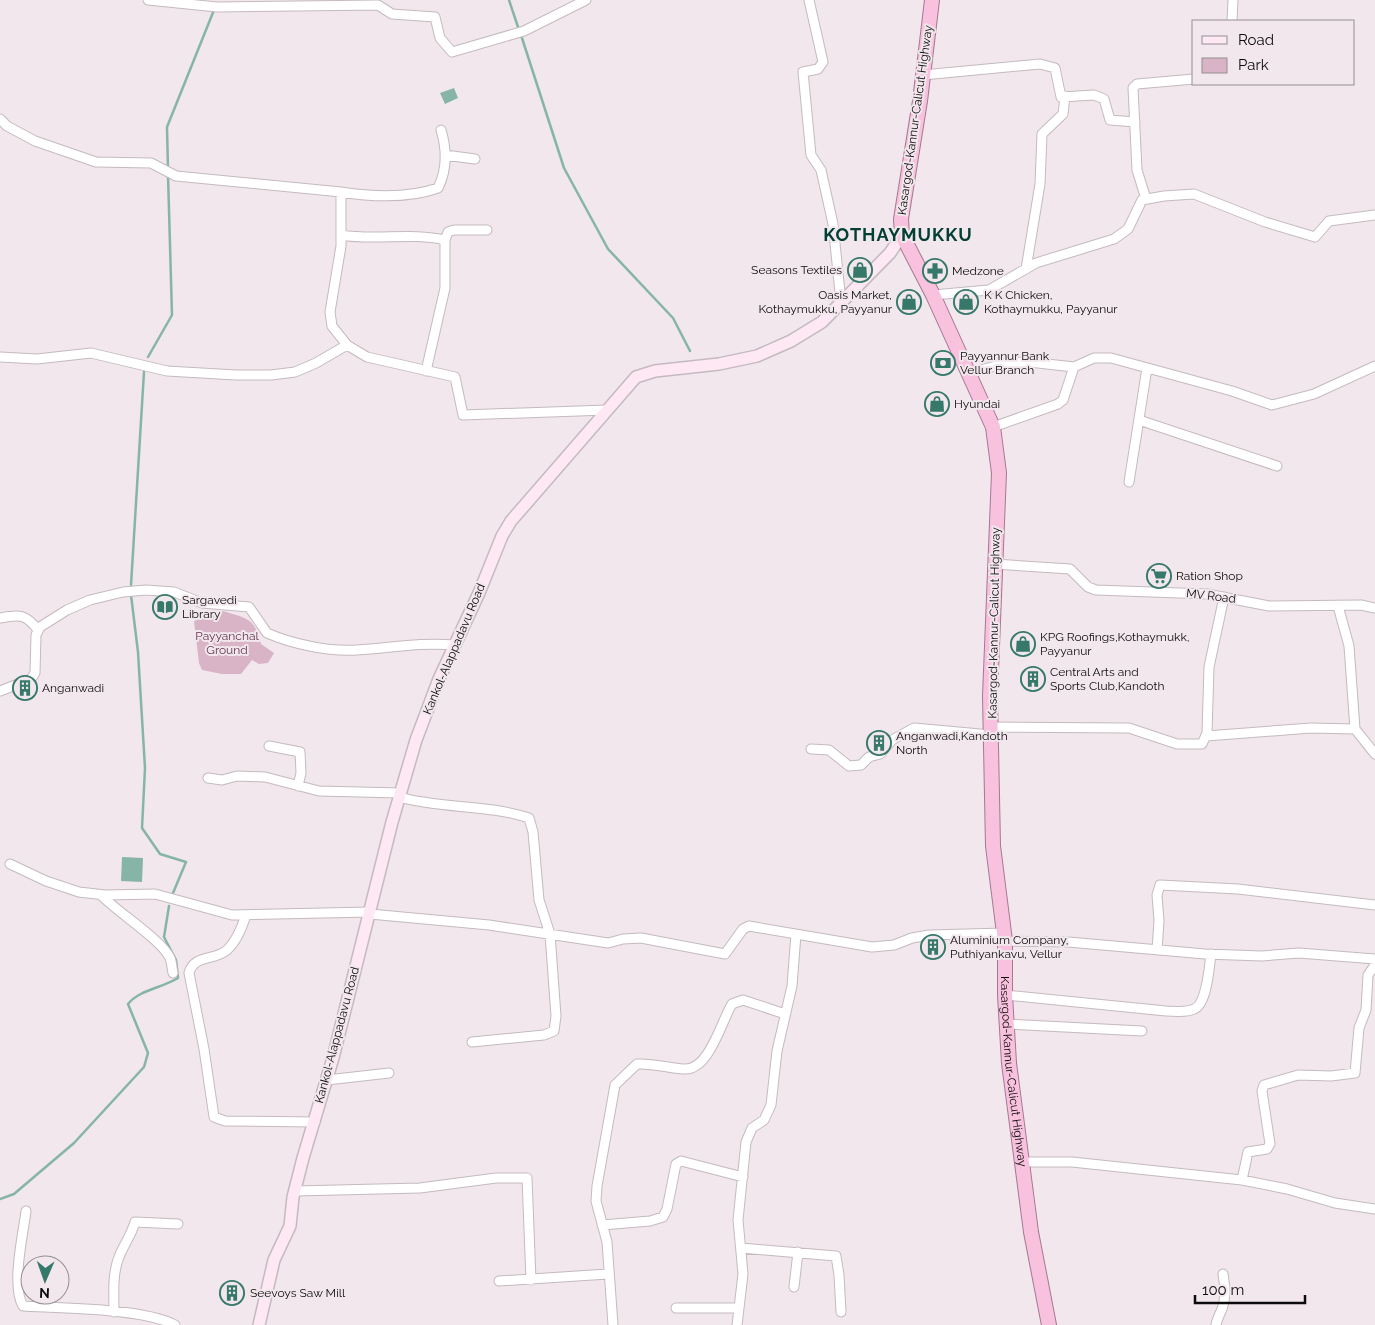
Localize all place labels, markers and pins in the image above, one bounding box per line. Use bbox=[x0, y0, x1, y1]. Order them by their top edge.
shop icon: Seasons Textiles bbox=[847, 257, 873, 283]
pharmacy icon: Medzone bbox=[922, 258, 948, 284]
place label: Seasons Textiles bbox=[751, 263, 842, 277]
place label: Medzone bbox=[952, 264, 1004, 278]
place label: Oasis Market, Kothaymukku, Payyanur bbox=[759, 288, 893, 316]
place label: K K Chicken, Kothaymukku, Payyanur bbox=[984, 288, 1118, 316]
shop icon: Oasis Market, Kothaymukku, Payyanur bbox=[896, 289, 922, 315]
shop icon: K K Chicken, Kothaymukku, Payyanur bbox=[953, 289, 979, 315]
place label: Payyannur Bank Vellur Branch bbox=[960, 349, 1050, 377]
bank icon: Payyannur Bank Vellur Branch bbox=[930, 350, 956, 376]
shop icon: Hyundai bbox=[924, 391, 950, 417]
place label: Hyundai bbox=[954, 397, 1000, 411]
supermarket icon: Ration Shop bbox=[1146, 563, 1172, 589]
place label: Ration Shop bbox=[1176, 569, 1243, 583]
place label: Sargavedi Library bbox=[182, 593, 237, 621]
library icon: Sargavedi Library bbox=[152, 594, 178, 620]
place label: KPG Roofings,Kothaymukk, Payyanur bbox=[1040, 630, 1189, 658]
shop icon: KPG Roofings,Kothaymukk, Payyanur bbox=[1010, 631, 1036, 657]
place label: Central Arts and Sports Club,Kandoth bbox=[1050, 665, 1164, 693]
building icon: Central Arts and Sports Club,Kandoth bbox=[1020, 666, 1046, 692]
building icon: Anganwadi bbox=[12, 675, 38, 701]
place label: Anganwadi bbox=[42, 681, 104, 695]
place label: Anganwadi,Kandoth North bbox=[896, 729, 1008, 757]
building icon: Anganwadi,Kandoth North bbox=[866, 730, 892, 756]
place label: Aluminium Company, Puthiyankavu, Vellur bbox=[950, 933, 1068, 961]
building icon: Aluminium Company, Puthiyankavu, Vellur bbox=[920, 934, 946, 960]
building icon: Seevoys Saw Mill bbox=[219, 1280, 245, 1306]
place label: Seevoys Saw Mill bbox=[250, 1286, 346, 1300]

